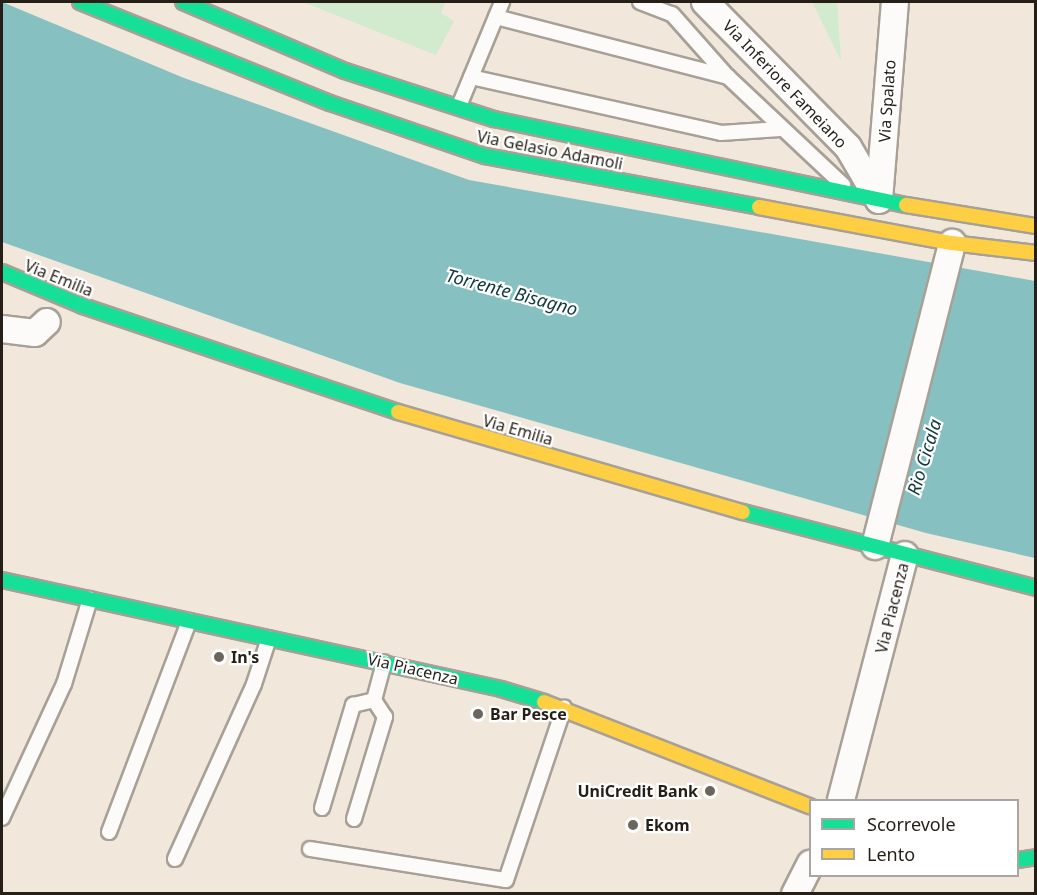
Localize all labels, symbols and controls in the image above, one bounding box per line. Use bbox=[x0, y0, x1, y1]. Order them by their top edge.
street label: Via Inferiore Fameiano bbox=[719, 16, 851, 152]
street label: Via Spalato bbox=[875, 59, 899, 143]
street label: Via Gelasio Adamoli bbox=[475, 126, 625, 174]
street label: Via Emilia bbox=[22, 256, 96, 300]
water label: Torrente Bisagno bbox=[444, 264, 580, 320]
street label: Via Emilia bbox=[481, 411, 555, 449]
water label: Rio Cicala bbox=[902, 416, 946, 498]
street label: Via Piacenza bbox=[871, 561, 913, 655]
place label: In's bbox=[231, 647, 259, 667]
street label: Via Piacenza bbox=[366, 649, 460, 689]
marker: In's bbox=[212, 650, 226, 664]
place label: Bar Pesce bbox=[490, 704, 567, 724]
marker: Bar Pesce bbox=[471, 707, 485, 721]
place label: UniCredit Bank bbox=[578, 781, 698, 801]
marker: UniCredit Bank bbox=[703, 784, 717, 798]
legend bbox=[809, 799, 1019, 877]
text: Scorrevole bbox=[867, 812, 956, 836]
place label: Ekom bbox=[645, 815, 689, 835]
marker: Ekom bbox=[626, 818, 640, 832]
text: Lento bbox=[867, 842, 915, 866]

